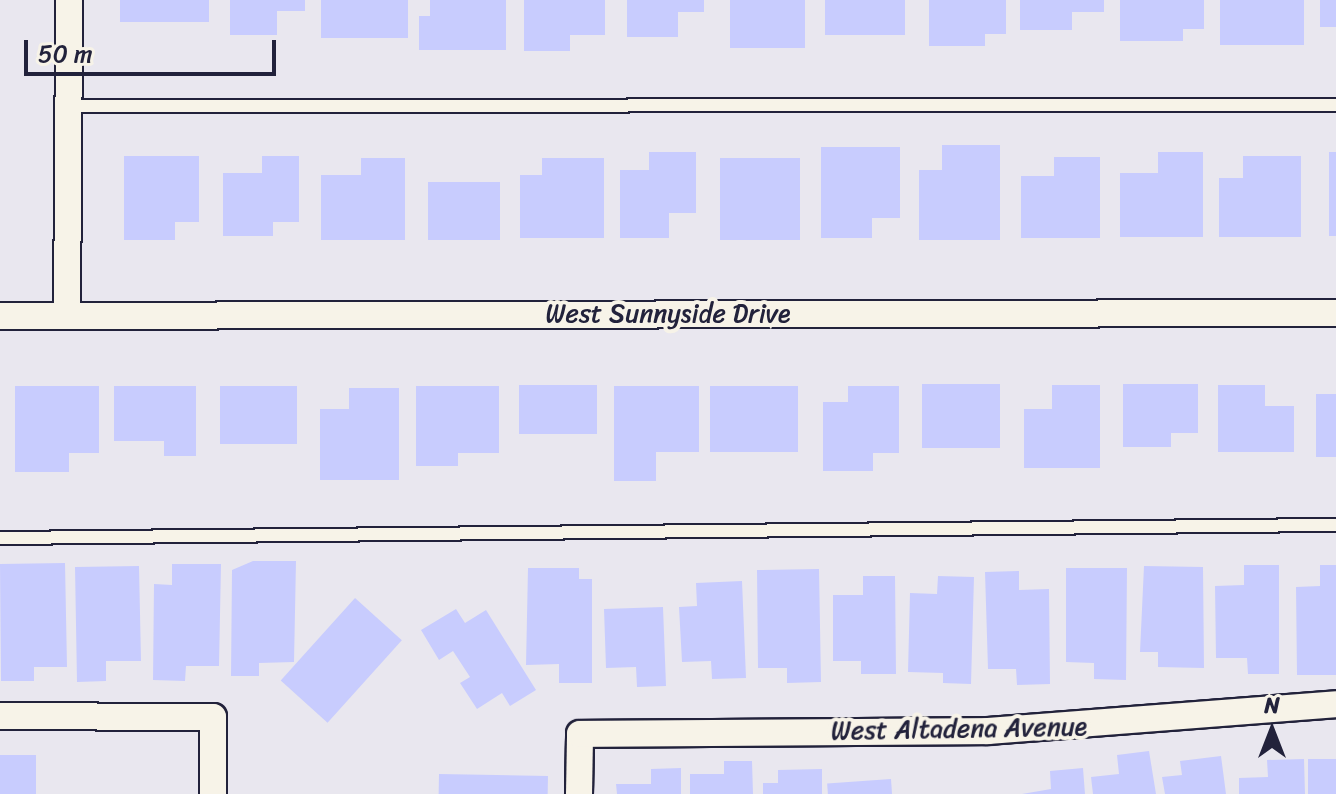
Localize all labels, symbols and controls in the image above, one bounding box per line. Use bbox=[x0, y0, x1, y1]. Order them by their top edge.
scale bar bbox=[28, 24, 280, 74]
text: 50 m bbox=[38, 33, 93, 75]
street label: West Sunnyside Drive bbox=[545, 298, 791, 330]
text: N bbox=[1264, 686, 1280, 725]
north arrow bbox=[1232, 690, 1312, 770]
street label: West Altadena Avenue bbox=[831, 711, 1087, 747]

